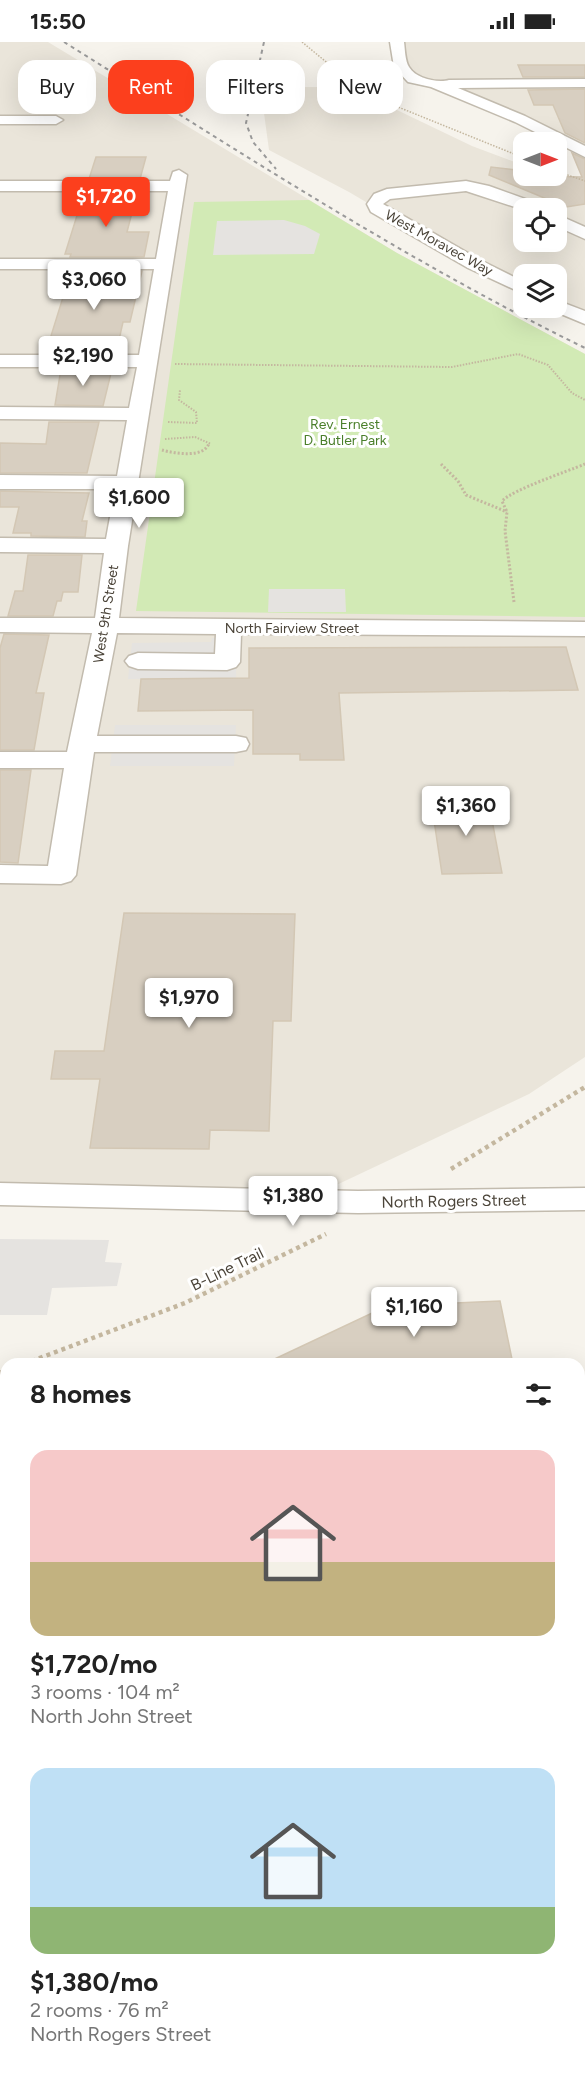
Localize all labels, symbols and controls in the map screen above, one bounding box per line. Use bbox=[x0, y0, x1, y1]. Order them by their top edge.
text: 15:50 bbox=[30, 8, 86, 35]
chip: Buy bbox=[18, 60, 96, 114]
chip: Rent bbox=[108, 60, 194, 114]
chip: Filters bbox=[206, 60, 305, 114]
chip: New bbox=[317, 60, 403, 114]
north arrow bbox=[513, 132, 567, 186]
map controls bbox=[513, 132, 567, 318]
pin: $1,720 bbox=[57, 177, 155, 228]
text: $1,720 bbox=[76, 184, 136, 208]
button: locate bbox=[513, 198, 567, 252]
street label: West Moravec Way bbox=[382, 206, 496, 280]
pin: $3,060 bbox=[45, 260, 143, 311]
button: layers bbox=[513, 264, 567, 318]
text: $3,060 bbox=[62, 267, 126, 291]
pin: $2,190 bbox=[34, 336, 132, 387]
text: $2,190 bbox=[53, 343, 113, 367]
park label: Rev. Ernest D. Butler Park bbox=[303, 416, 387, 449]
pin: $1,600 bbox=[90, 478, 188, 529]
text: $1,600 bbox=[108, 485, 170, 509]
street label: West 9th Street bbox=[90, 564, 122, 664]
street label: North Fairview Street bbox=[225, 620, 359, 637]
pin: $1,360 bbox=[417, 786, 515, 837]
text: $1,360 bbox=[436, 793, 496, 817]
pin: $1,970 bbox=[140, 978, 238, 1029]
text: $1,970 bbox=[159, 985, 219, 1009]
pin: $1,380 bbox=[244, 1176, 342, 1227]
text: $1,380 bbox=[263, 1183, 323, 1207]
street label: North Rogers Street bbox=[381, 1190, 527, 1212]
street label: B-Line Trail bbox=[187, 1243, 267, 1295]
pin: $1,160 bbox=[365, 1287, 463, 1338]
text: $1,160 bbox=[385, 1294, 443, 1318]
text: 8 homes bbox=[30, 1378, 131, 1410]
icon: filters bbox=[522, 1378, 555, 1411]
icon: home bbox=[239, 1489, 347, 1597]
text: $1,720/mo bbox=[30, 1648, 157, 1680]
text: 3 rooms · 104 m² bbox=[30, 1680, 180, 1704]
text: North John Street bbox=[30, 1704, 193, 1728]
icon: home bbox=[239, 1807, 347, 1915]
text: $1,380/mo bbox=[30, 1966, 158, 1998]
text: 2 rooms · 76 m² bbox=[30, 1998, 169, 2022]
text: North Rogers Street bbox=[30, 2022, 211, 2046]

